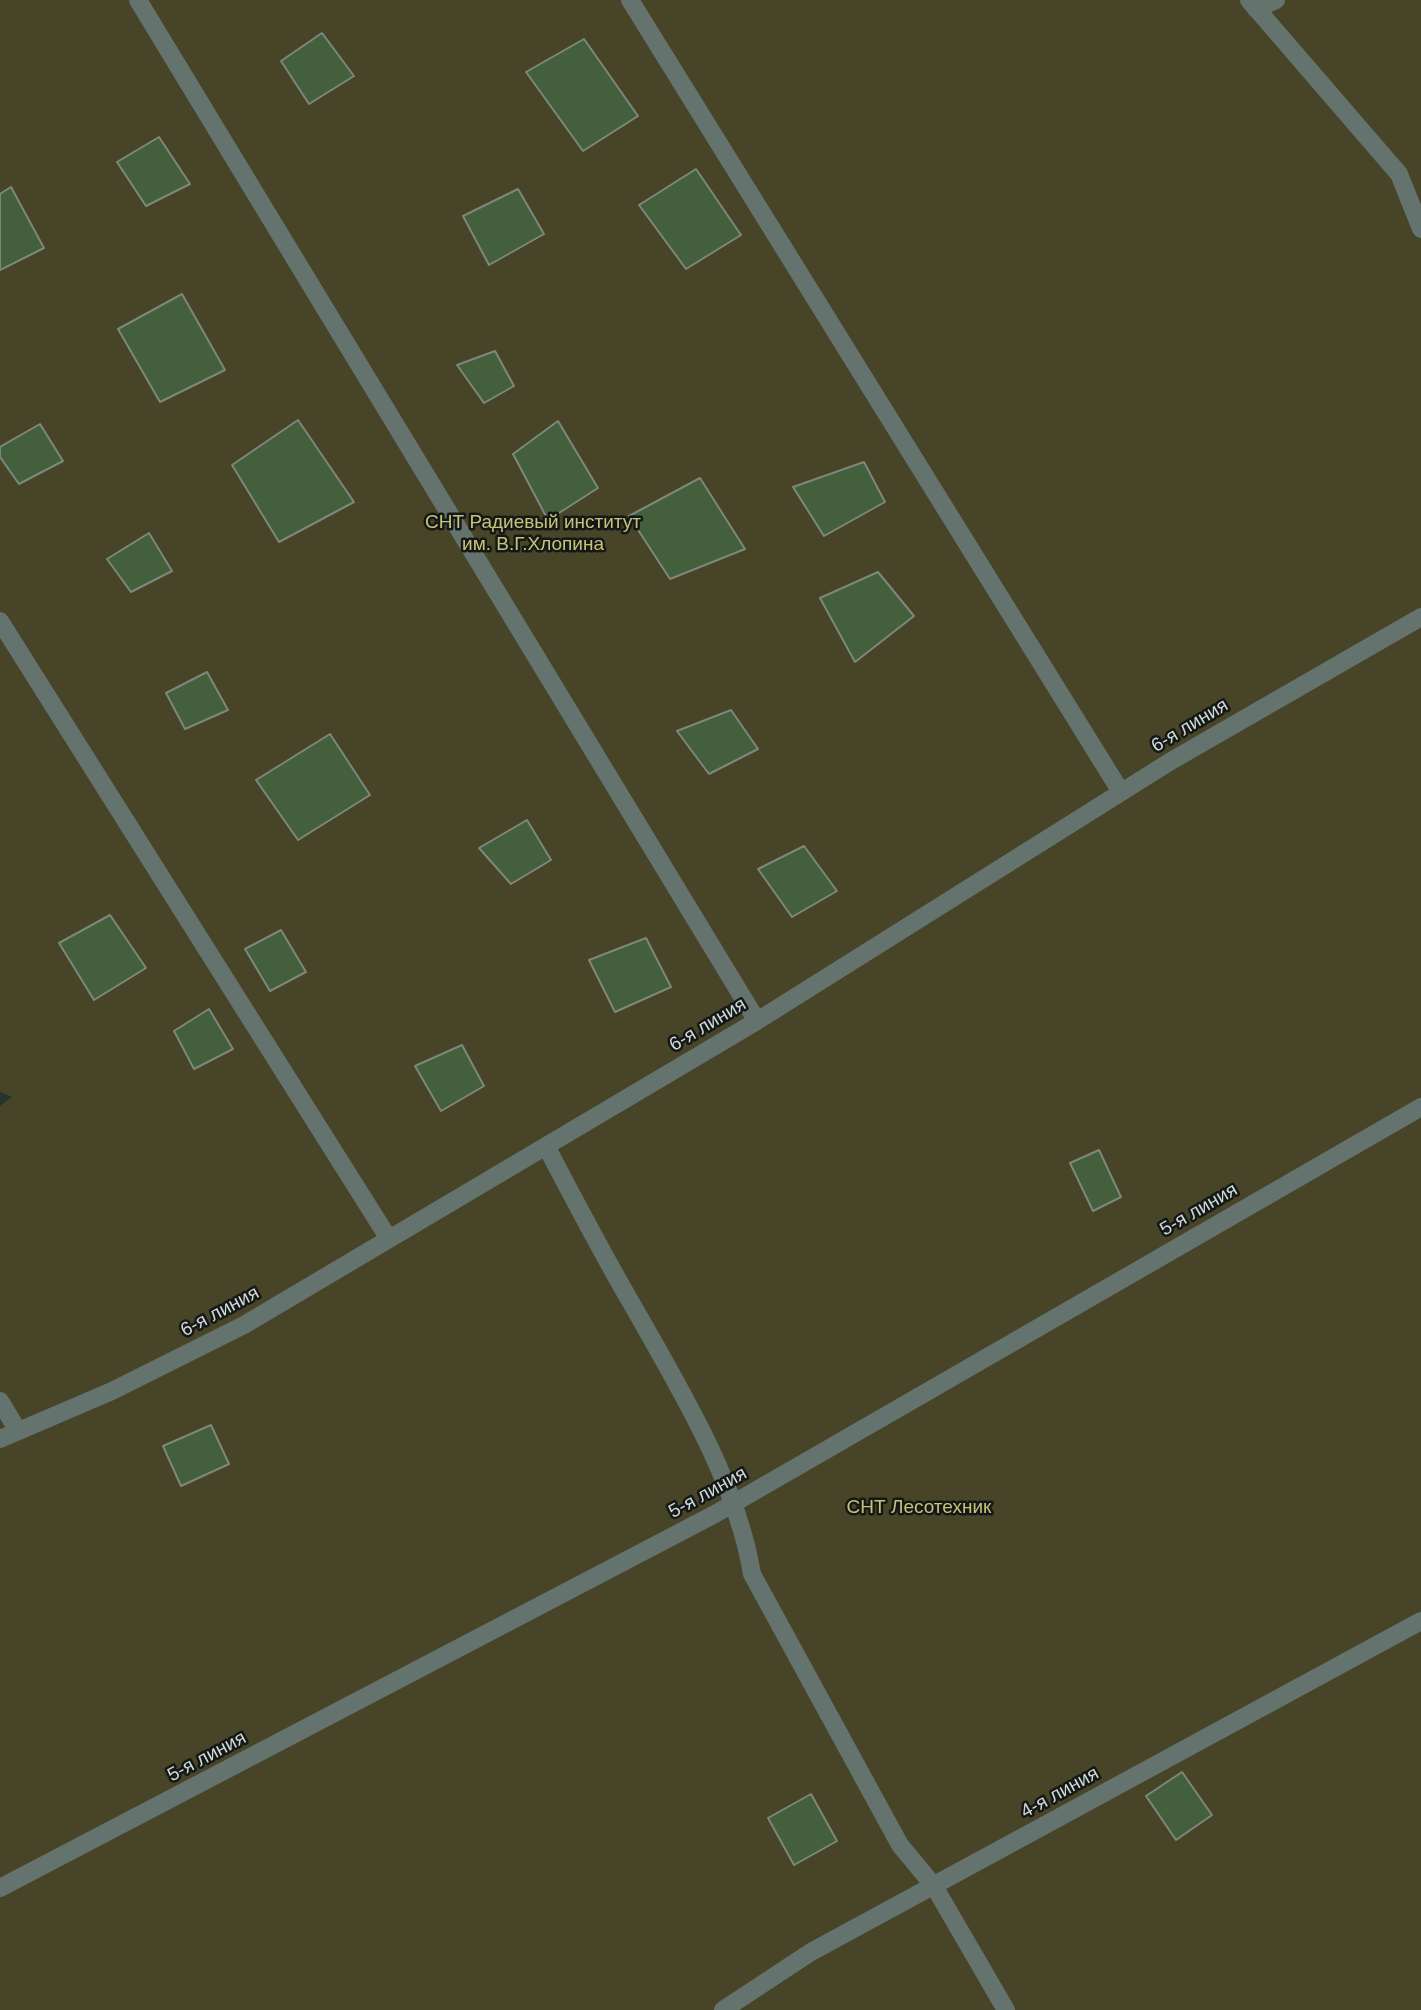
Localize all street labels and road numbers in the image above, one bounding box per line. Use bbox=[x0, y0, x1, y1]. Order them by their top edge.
street label: 6-я линия bbox=[1147, 694, 1233, 758]
street label: 6-я линия bbox=[665, 993, 751, 1057]
street label: 5-я линия bbox=[1156, 1179, 1242, 1241]
street label: 6-я линия bbox=[177, 1282, 263, 1342]
street label: 5-я линия bbox=[665, 1462, 751, 1524]
street label: 5-я линия bbox=[164, 1727, 250, 1787]
street label: 4-я линия bbox=[1017, 1762, 1103, 1824]

